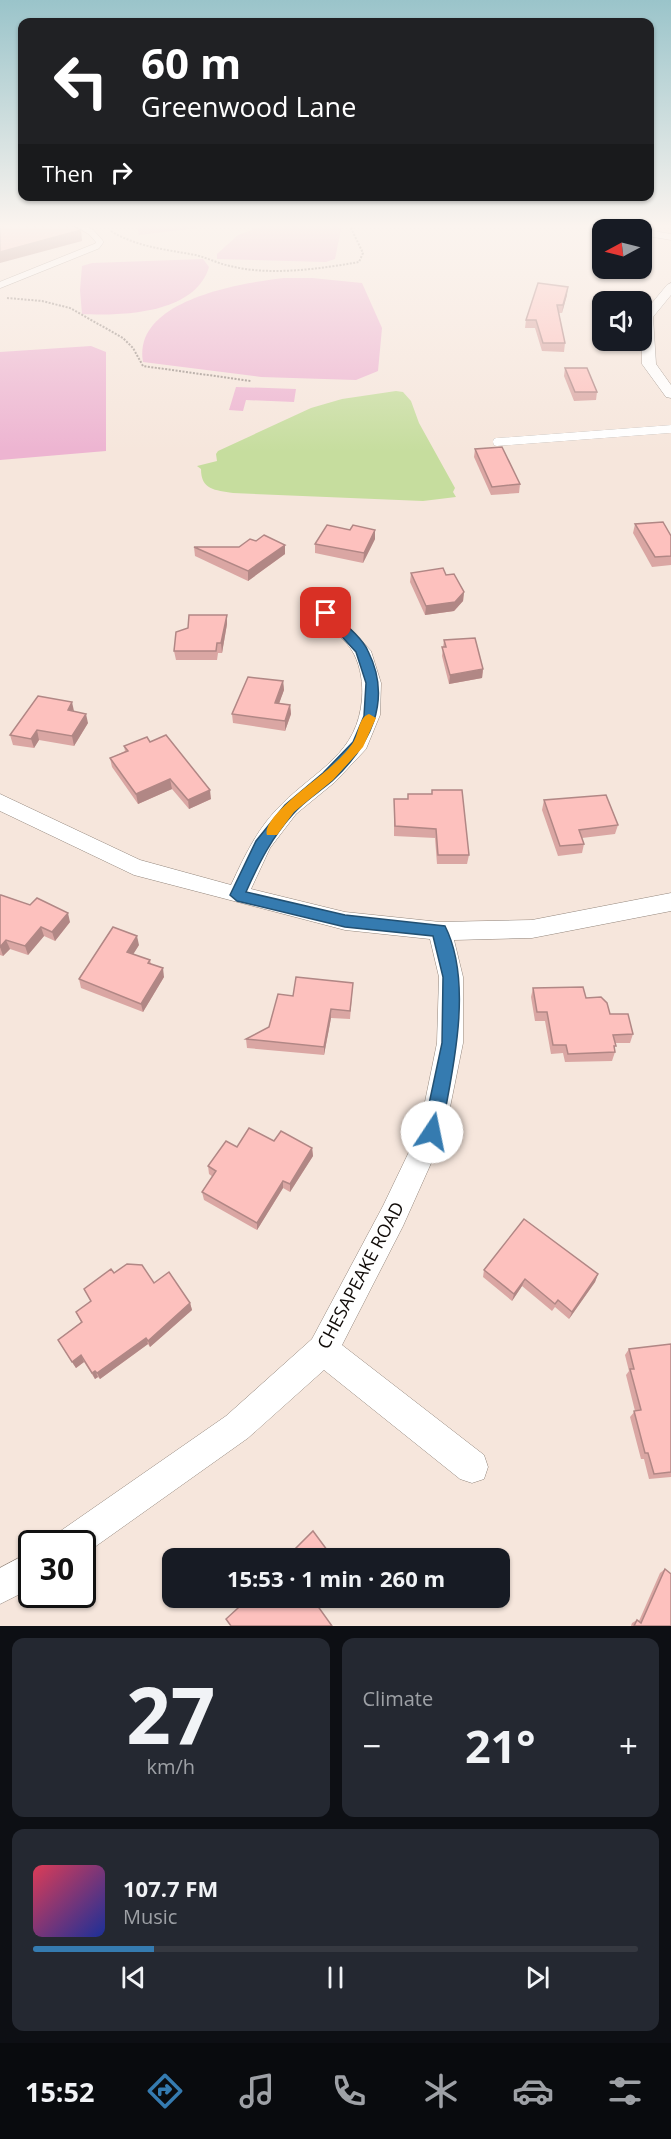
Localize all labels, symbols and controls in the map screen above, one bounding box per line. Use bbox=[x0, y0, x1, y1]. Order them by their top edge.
text: 60 m bbox=[141, 34, 241, 91]
icon: left bbox=[42, 42, 120, 120]
text: Greenwood Lane bbox=[141, 88, 356, 125]
icon: right bbox=[105, 156, 138, 189]
text: Then bbox=[42, 158, 93, 188]
north arrow bbox=[592, 219, 652, 279]
map controls bbox=[592, 219, 652, 351]
button: sound bbox=[592, 291, 652, 351]
pin bbox=[300, 587, 351, 638]
icon: arrive bbox=[309, 596, 342, 629]
position arrow bbox=[400, 1100, 464, 1164]
street label: CHESAPEAKE ROAD bbox=[311, 1197, 409, 1353]
speed limit sign: 30 bbox=[18, 1530, 96, 1608]
text: 15:53 · 1 min · 260 m bbox=[227, 1563, 445, 1593]
text: 27 bbox=[126, 1661, 215, 1767]
text: Climate bbox=[363, 1685, 433, 1712]
text: 21° bbox=[465, 1715, 536, 1776]
text: − bbox=[363, 1723, 381, 1768]
text: + bbox=[619, 1723, 638, 1768]
text: km/h bbox=[146, 1753, 195, 1780]
text: 107.7 FM bbox=[123, 1873, 218, 1903]
text: Music bbox=[123, 1903, 177, 1930]
icon: previous bbox=[117, 1961, 150, 1994]
icon: pause bbox=[319, 1961, 352, 1994]
icon: next bbox=[521, 1961, 554, 1994]
icon: directions bbox=[144, 2070, 186, 2112]
icon: music bbox=[236, 2070, 278, 2112]
icon: phone bbox=[328, 2070, 370, 2112]
icon: climate bbox=[420, 2070, 462, 2112]
icon: car bbox=[512, 2070, 554, 2112]
icon: filters bbox=[604, 2070, 646, 2112]
text: 15:52 bbox=[25, 2073, 94, 2110]

